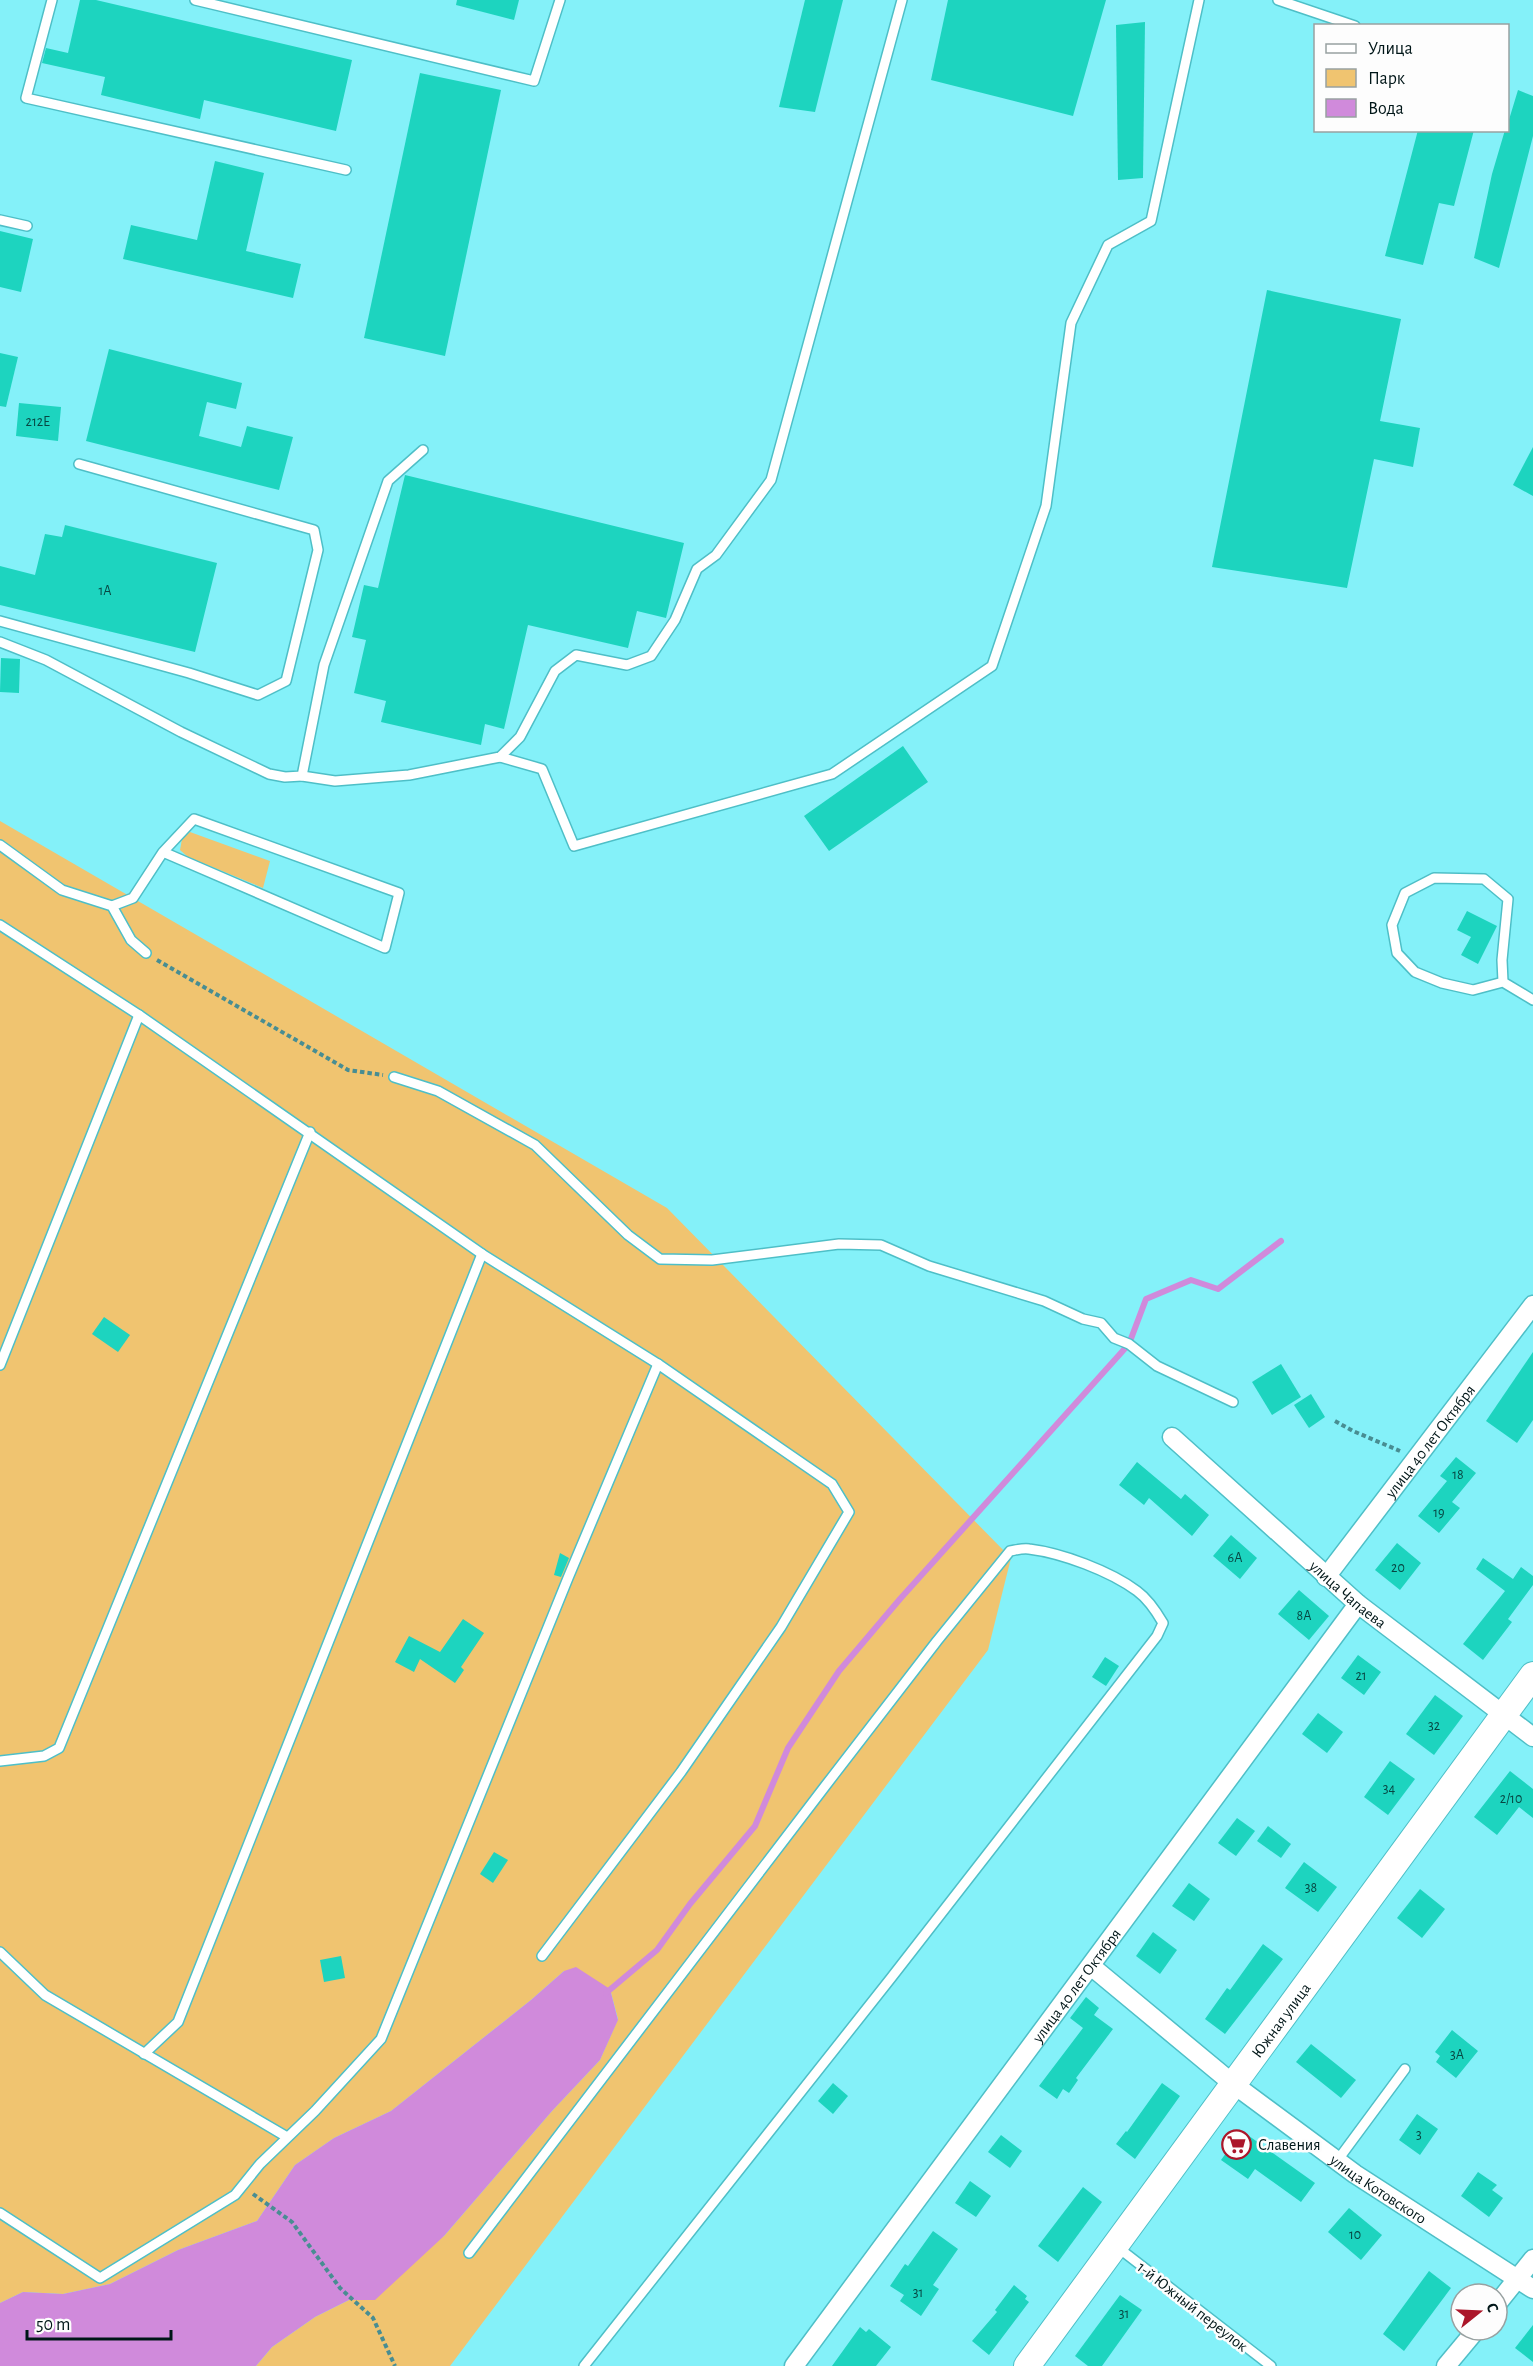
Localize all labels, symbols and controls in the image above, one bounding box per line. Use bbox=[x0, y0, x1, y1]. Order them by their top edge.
legend bbox=[1314, 24, 1509, 132]
text: Улица bbox=[1368, 40, 1413, 58]
text: Парк bbox=[1368, 70, 1406, 88]
text: Вода bbox=[1368, 100, 1404, 118]
house number: 212Е bbox=[26, 415, 50, 429]
house number: 1А bbox=[98, 584, 112, 598]
street label: улица 40 лет Октября bbox=[1382, 1382, 1478, 1502]
house number: 18 bbox=[1452, 1468, 1464, 1482]
house number: 19 bbox=[1433, 1506, 1445, 1520]
house number: 6А bbox=[1228, 1551, 1242, 1565]
street label: улица Чапаева bbox=[1305, 1557, 1389, 1631]
house number: 20 bbox=[1391, 1561, 1405, 1575]
house number: 8А bbox=[1297, 1609, 1311, 1623]
house number: 21 bbox=[1355, 1669, 1367, 1683]
house number: 32 bbox=[1428, 1719, 1440, 1733]
house number: 34 bbox=[1383, 1782, 1396, 1796]
house number: 2/10 bbox=[1500, 1792, 1522, 1806]
house number: 38 bbox=[1305, 1881, 1317, 1895]
street label: улица 40 лет Октября bbox=[1029, 1926, 1124, 2047]
street label: Южная улица bbox=[1249, 1980, 1314, 2061]
house number: 3А bbox=[1450, 2048, 1464, 2062]
supermarket icon: Славения bbox=[1221, 2128, 1253, 2160]
house number: 3 bbox=[1416, 2128, 1422, 2142]
place label: Славения bbox=[1258, 2137, 1321, 2153]
street label: улица Котовского bbox=[1326, 2151, 1429, 2227]
house number: 10 bbox=[1349, 2228, 1361, 2242]
street label: 1-й Южный переулок bbox=[1134, 2259, 1251, 2356]
north arrow bbox=[1449, 2282, 1509, 2342]
house number: 31 bbox=[913, 2286, 923, 2300]
text: С bbox=[1483, 2301, 1501, 2314]
scale bar bbox=[27, 2303, 171, 2341]
house number: 31 bbox=[1119, 2307, 1129, 2321]
text: 50 m bbox=[36, 2316, 70, 2334]

